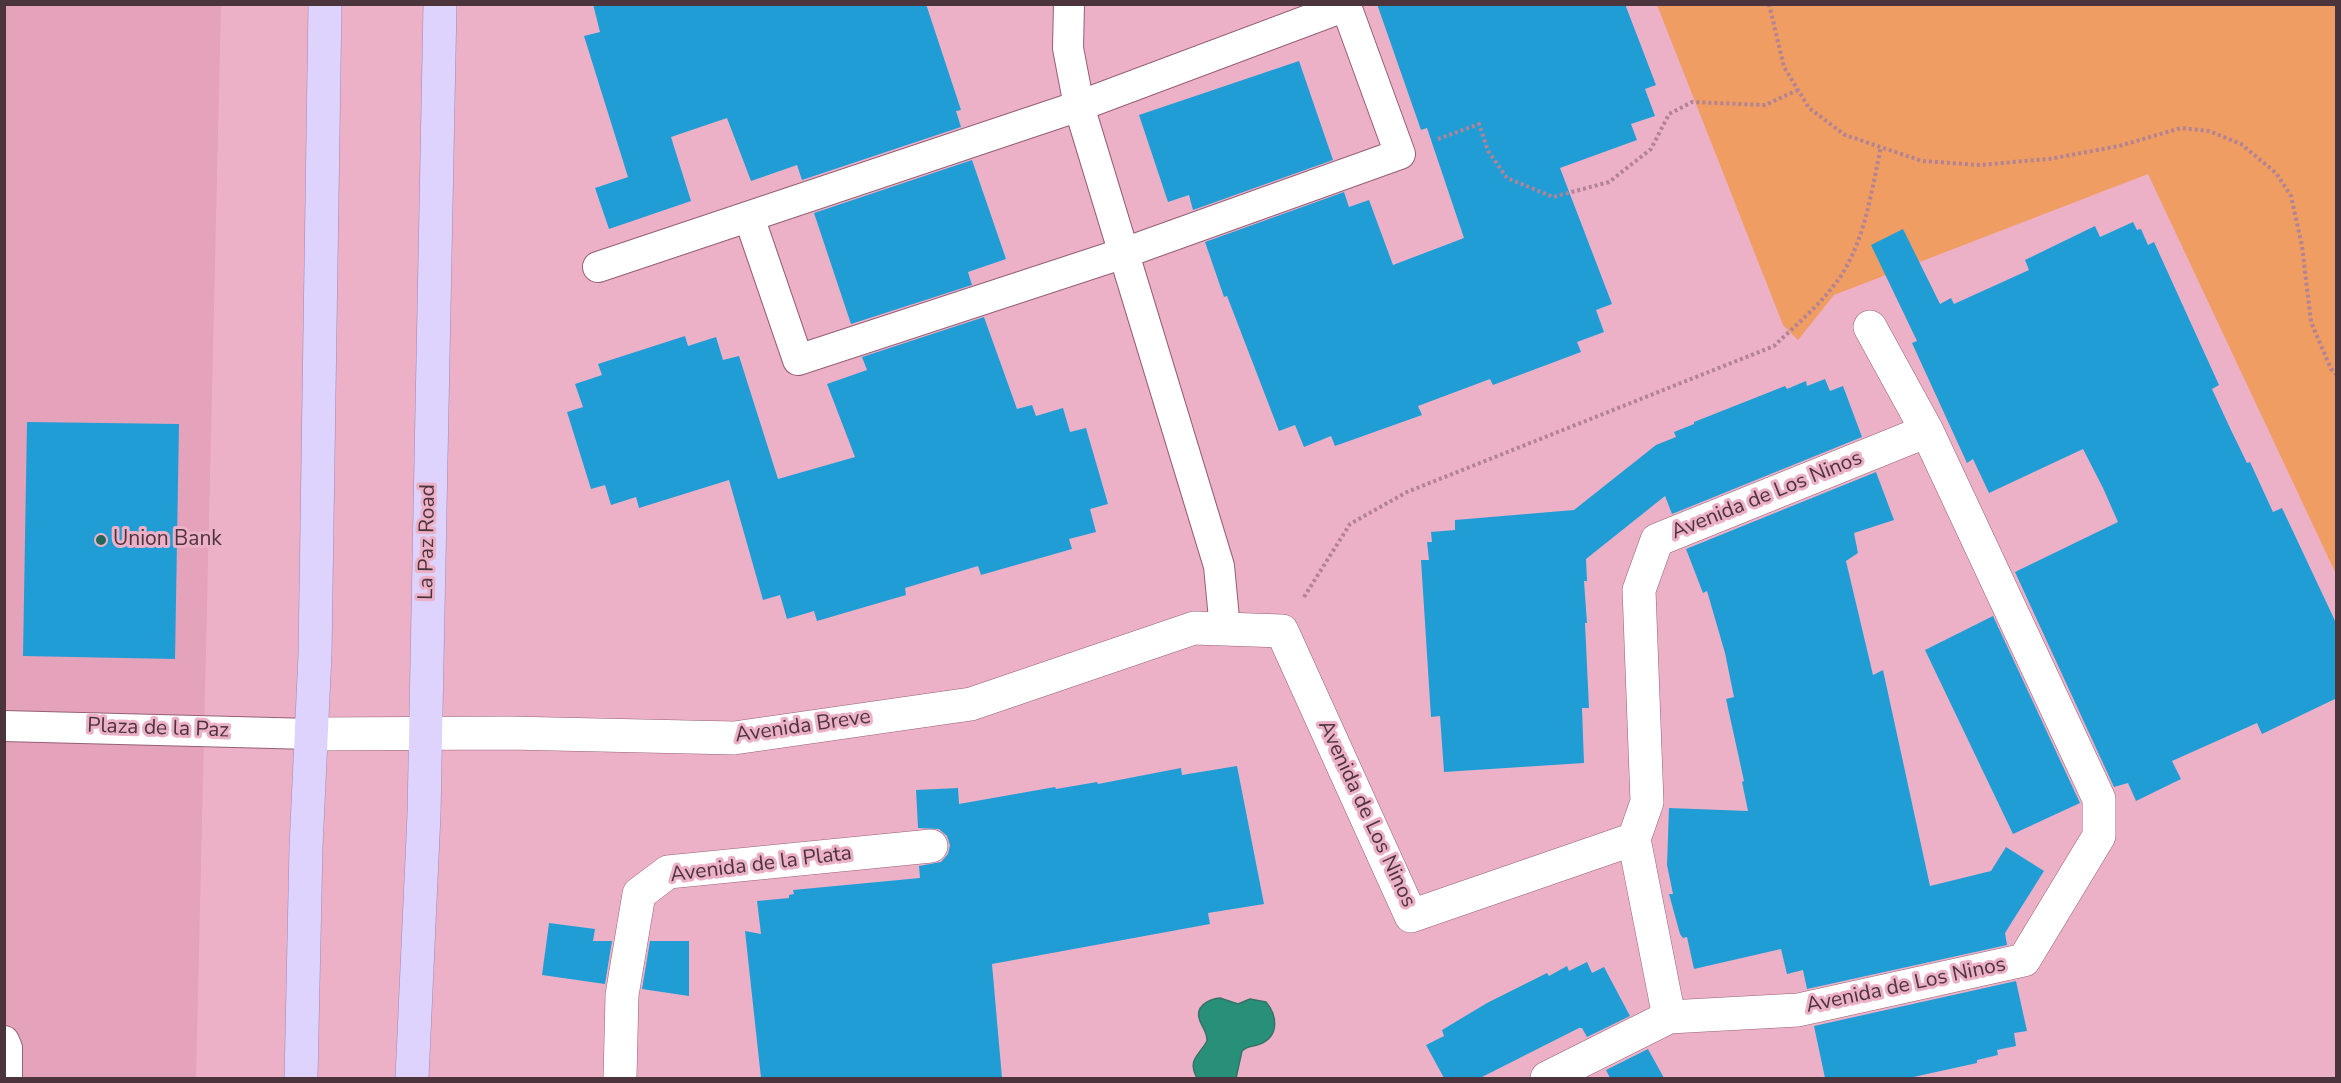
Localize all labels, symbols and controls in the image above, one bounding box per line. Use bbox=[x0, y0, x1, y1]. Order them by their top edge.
street label: Avenida de Los Ninos bbox=[1668, 446, 1866, 546]
street label: La Paz Road bbox=[414, 484, 442, 600]
place label: Union Bank bbox=[113, 527, 222, 553]
marker: Union Bank bbox=[94, 533, 108, 547]
street label: Avenida Breve bbox=[734, 705, 872, 749]
street label: Plaza de la Paz bbox=[87, 714, 229, 744]
street label: Avenida de Los Ninos bbox=[1312, 716, 1420, 912]
street label: Avenida de la Plata bbox=[669, 841, 853, 889]
street label: Avenida de Los Ninos bbox=[1804, 953, 2008, 1019]

